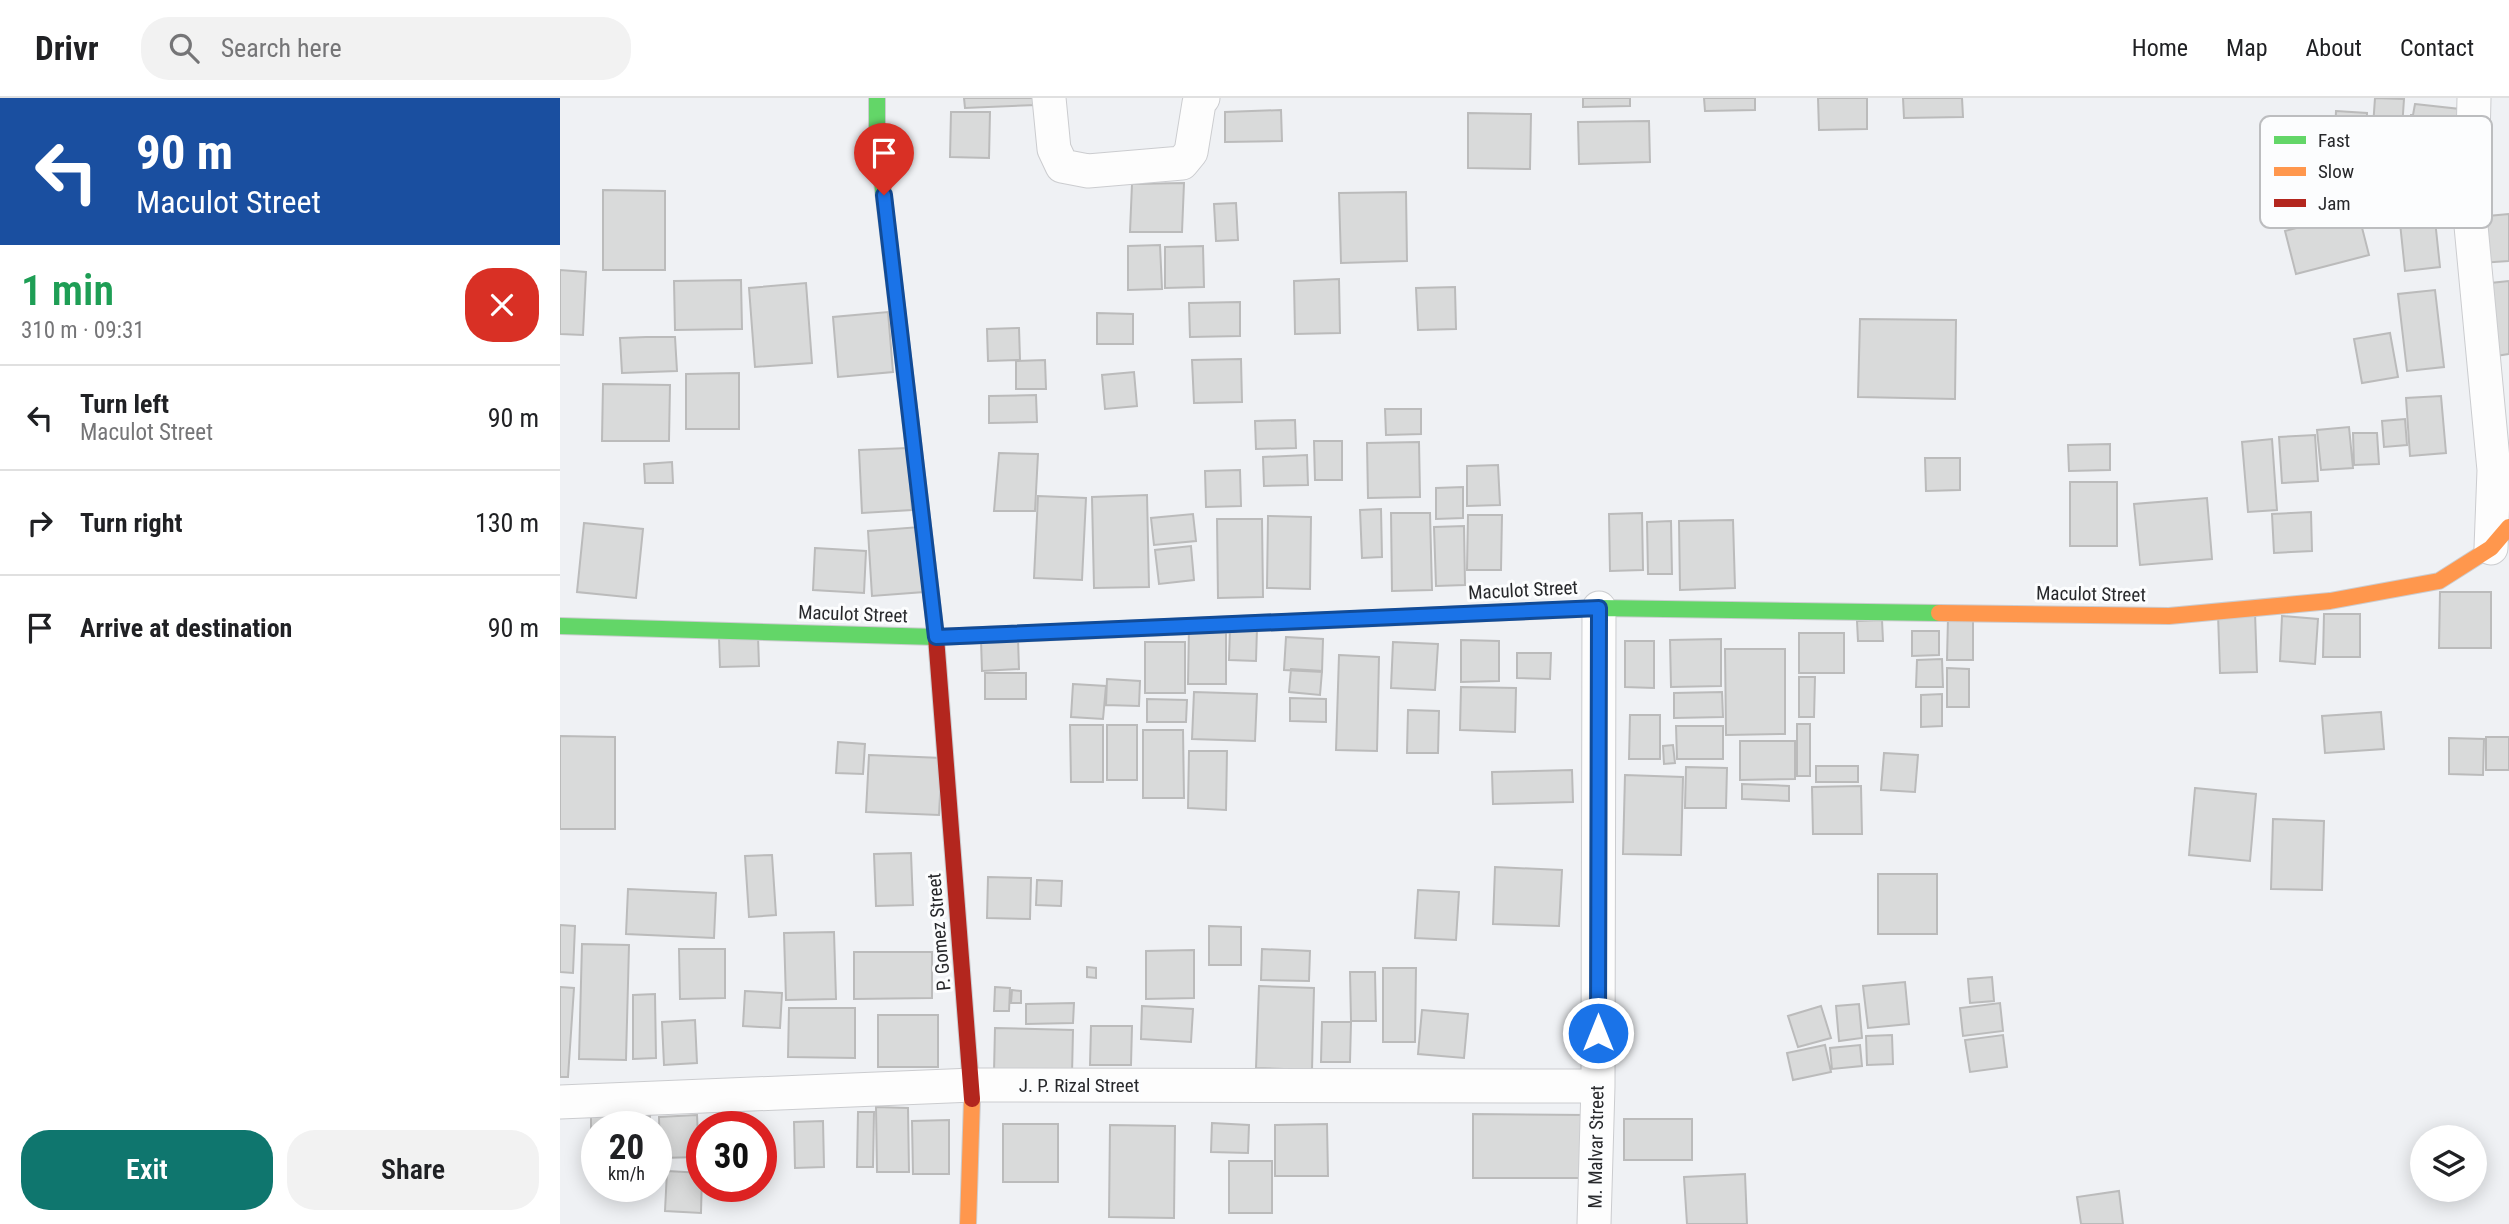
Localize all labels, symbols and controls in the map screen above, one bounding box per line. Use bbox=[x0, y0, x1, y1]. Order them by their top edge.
search box bbox=[141, 17, 631, 80]
text: Drivr bbox=[35, 29, 99, 68]
icon: search bbox=[165, 29, 203, 67]
text: Search here bbox=[221, 33, 342, 63]
text: Home bbox=[2132, 34, 2188, 62]
text: Map bbox=[2226, 34, 2268, 62]
text: About bbox=[2306, 34, 2362, 62]
text: Contact bbox=[2400, 34, 2474, 62]
legend bbox=[2260, 116, 2492, 228]
pin bbox=[854, 123, 914, 195]
text: 90 m bbox=[136, 124, 233, 181]
icon: left bbox=[21, 126, 112, 217]
text: Fast bbox=[2318, 129, 2350, 152]
icon: arrive bbox=[865, 134, 903, 172]
text: Slow bbox=[2318, 160, 2354, 183]
text: Maculot Street bbox=[136, 183, 321, 221]
text: Jam bbox=[2318, 192, 2351, 215]
text: 1 min bbox=[21, 266, 114, 315]
button: close bbox=[465, 268, 539, 342]
text: 310 m · 09:31 bbox=[21, 317, 145, 344]
text: Turn left bbox=[80, 389, 169, 419]
icon: left bbox=[21, 399, 59, 437]
text: 90 m bbox=[488, 403, 539, 433]
text: Maculot Street bbox=[80, 419, 213, 446]
icon: right bbox=[21, 504, 59, 542]
text: Turn right bbox=[80, 508, 182, 538]
text: 130 m bbox=[475, 508, 539, 538]
street label: Maculot Street bbox=[1468, 576, 1578, 604]
street label: Maculot Street bbox=[2036, 582, 2146, 606]
street label: Maculot Street bbox=[798, 601, 908, 627]
icon: arrive bbox=[21, 609, 59, 647]
text: Arrive at destination bbox=[80, 613, 292, 643]
text: 90 m bbox=[488, 613, 539, 643]
street label: P. Gomez Street bbox=[922, 872, 956, 992]
position arrow bbox=[1561, 996, 1635, 1070]
street label: J. P. Rizal Street bbox=[1019, 1074, 1139, 1097]
street label: M. Malvar Street bbox=[1583, 1085, 1609, 1209]
speed limit sign: 30 bbox=[686, 1111, 777, 1202]
map controls bbox=[2410, 1125, 2487, 1202]
button: layers bbox=[2410, 1125, 2487, 1202]
text: 20 bbox=[609, 1127, 644, 1168]
button: Exit bbox=[21, 1130, 273, 1210]
button: Share bbox=[287, 1130, 539, 1210]
text: km/h bbox=[608, 1163, 645, 1184]

